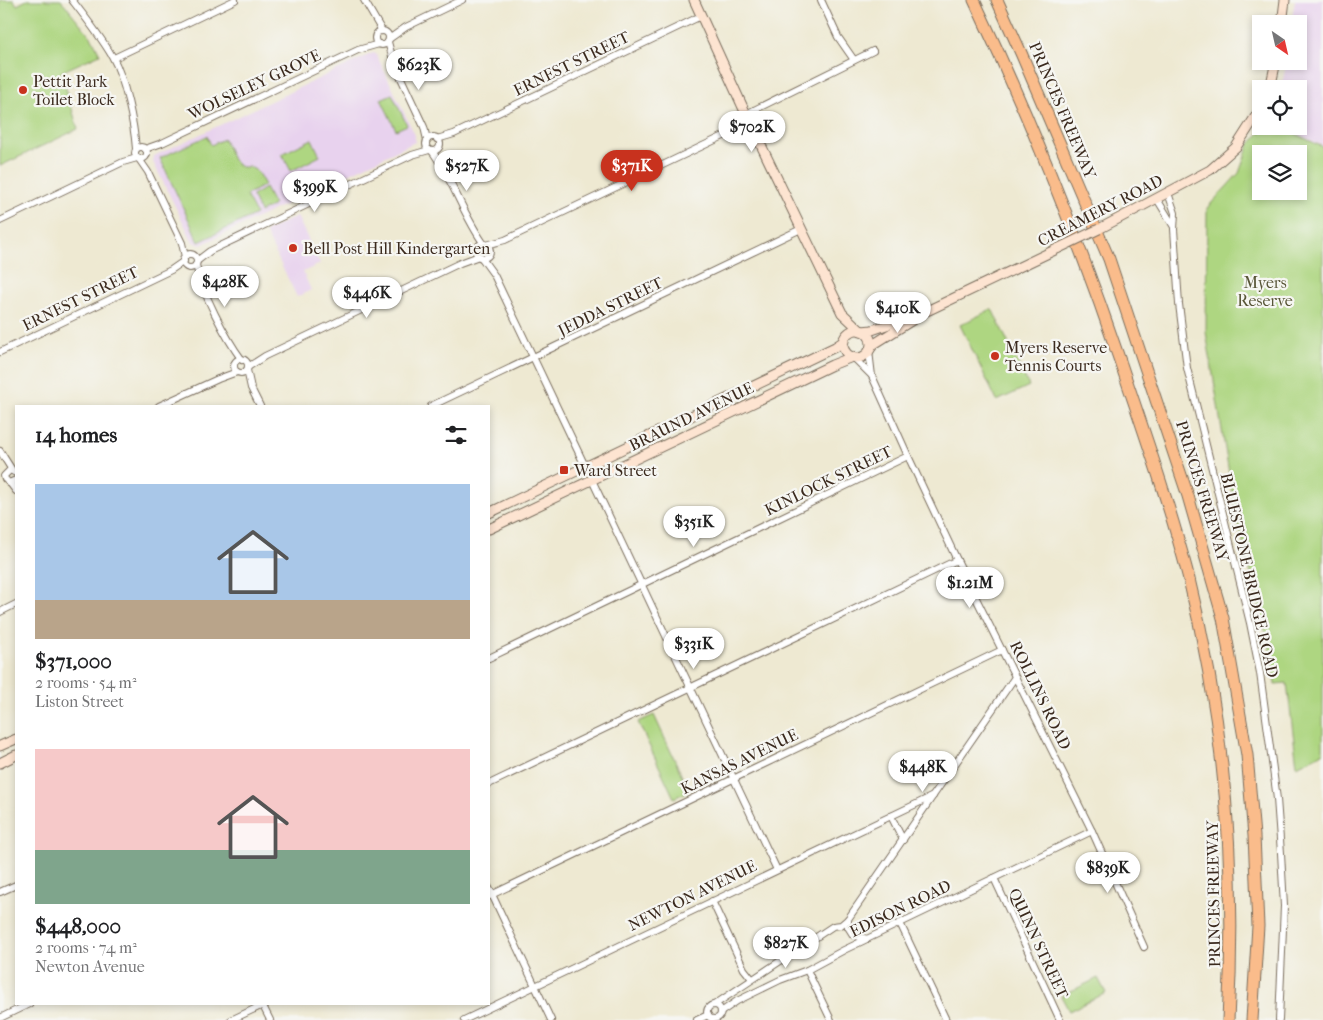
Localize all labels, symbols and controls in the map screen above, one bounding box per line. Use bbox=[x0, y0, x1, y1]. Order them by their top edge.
north arrow bbox=[1252, 15, 1308, 70]
map controls bbox=[1252, 15, 1307, 200]
street label: ERNEST STREET bbox=[510, 27, 633, 100]
street label: PRINCES FREEWAY bbox=[1025, 39, 1100, 183]
street label: WOLSELEY GROVE bbox=[184, 45, 324, 124]
pin: $623K bbox=[384, 48, 454, 91]
text: $623K bbox=[397, 55, 441, 74]
place label: Pettit Park Toilet Block bbox=[33, 72, 115, 109]
button: locate bbox=[1252, 80, 1307, 135]
marker: Pettit Park Toilet Block bbox=[17, 84, 29, 96]
pin: $702K bbox=[717, 110, 787, 153]
text: $702K bbox=[729, 117, 775, 136]
button: layers bbox=[1252, 145, 1307, 200]
pin: $527K bbox=[432, 150, 502, 192]
pin: $371K bbox=[597, 150, 667, 192]
text: $527K bbox=[445, 156, 489, 175]
text: $371K bbox=[612, 156, 652, 175]
pin: $399K bbox=[280, 170, 350, 213]
street label: CREAMERY ROAD bbox=[1034, 171, 1166, 250]
text: $399K bbox=[293, 177, 337, 196]
place label: Bell Post Hill Kindergarten bbox=[303, 239, 491, 258]
marker: Bell Post Hill Kindergarten bbox=[287, 242, 299, 254]
street label: ERNEST STREET bbox=[19, 262, 142, 335]
pin: $428K bbox=[190, 266, 260, 308]
text: $428K bbox=[202, 272, 248, 291]
street label: JEDDA STREET bbox=[553, 273, 666, 341]
park label: Myers Reserve bbox=[1237, 273, 1293, 310]
pin: $446K bbox=[332, 276, 402, 319]
text: $446K bbox=[343, 283, 391, 302]
pin: $410K bbox=[863, 292, 933, 334]
text: $410K bbox=[876, 298, 920, 317]
place label: Myers Reserve Tennis Courts bbox=[1005, 338, 1107, 375]
marker: Myers Reserve Tennis Courts bbox=[989, 350, 1001, 362]
street label: BRAUND AVENUE bbox=[626, 378, 757, 455]
street label: PRINCES FREEWAY bbox=[1172, 418, 1233, 565]
icon: filters bbox=[442, 421, 470, 449]
text: 14 homes bbox=[35, 423, 117, 447]
street label: KINLOCK STREET bbox=[762, 441, 895, 519]
place label: Ward Street bbox=[573, 461, 657, 480]
marker: Ward Street bbox=[558, 464, 570, 476]
street label: BLUESTONE BRIDGE ROAD bbox=[1217, 471, 1282, 679]
pin: $351K bbox=[659, 506, 729, 548]
text: $351K bbox=[674, 512, 714, 531]
icon: home bbox=[208, 517, 298, 607]
pin: $1.21M bbox=[929, 566, 1011, 609]
text: $1.21M bbox=[947, 573, 993, 592]
pin: $331K bbox=[659, 628, 729, 670]
text: $331K bbox=[674, 634, 714, 653]
street label: ROLLINS ROAD bbox=[1006, 638, 1075, 753]
text: $371,000 bbox=[35, 649, 112, 673]
text: 2 rooms · 54 m² bbox=[35, 673, 136, 692]
text: Liston Street bbox=[35, 692, 124, 711]
street label: KANSAS AVENUE bbox=[677, 725, 801, 798]
pin: $448K bbox=[888, 750, 958, 793]
text: $448K bbox=[899, 757, 947, 776]
icon: home bbox=[208, 782, 298, 872]
street label: PRINCES FREEWAY bbox=[1203, 819, 1224, 968]
pin: $839K bbox=[1073, 852, 1143, 894]
street label: NEWTON AVENUE bbox=[625, 856, 760, 935]
text: $839K bbox=[1086, 858, 1130, 877]
street label: EDISON ROAD bbox=[846, 876, 954, 941]
street label: QUINN STREET bbox=[1005, 885, 1073, 1002]
text: $448,000 bbox=[35, 914, 121, 938]
pin: $827K bbox=[751, 926, 821, 969]
text: $827K bbox=[764, 933, 808, 952]
text: 2 rooms · 74 m² bbox=[35, 938, 137, 957]
text: Newton Avenue bbox=[35, 957, 145, 976]

